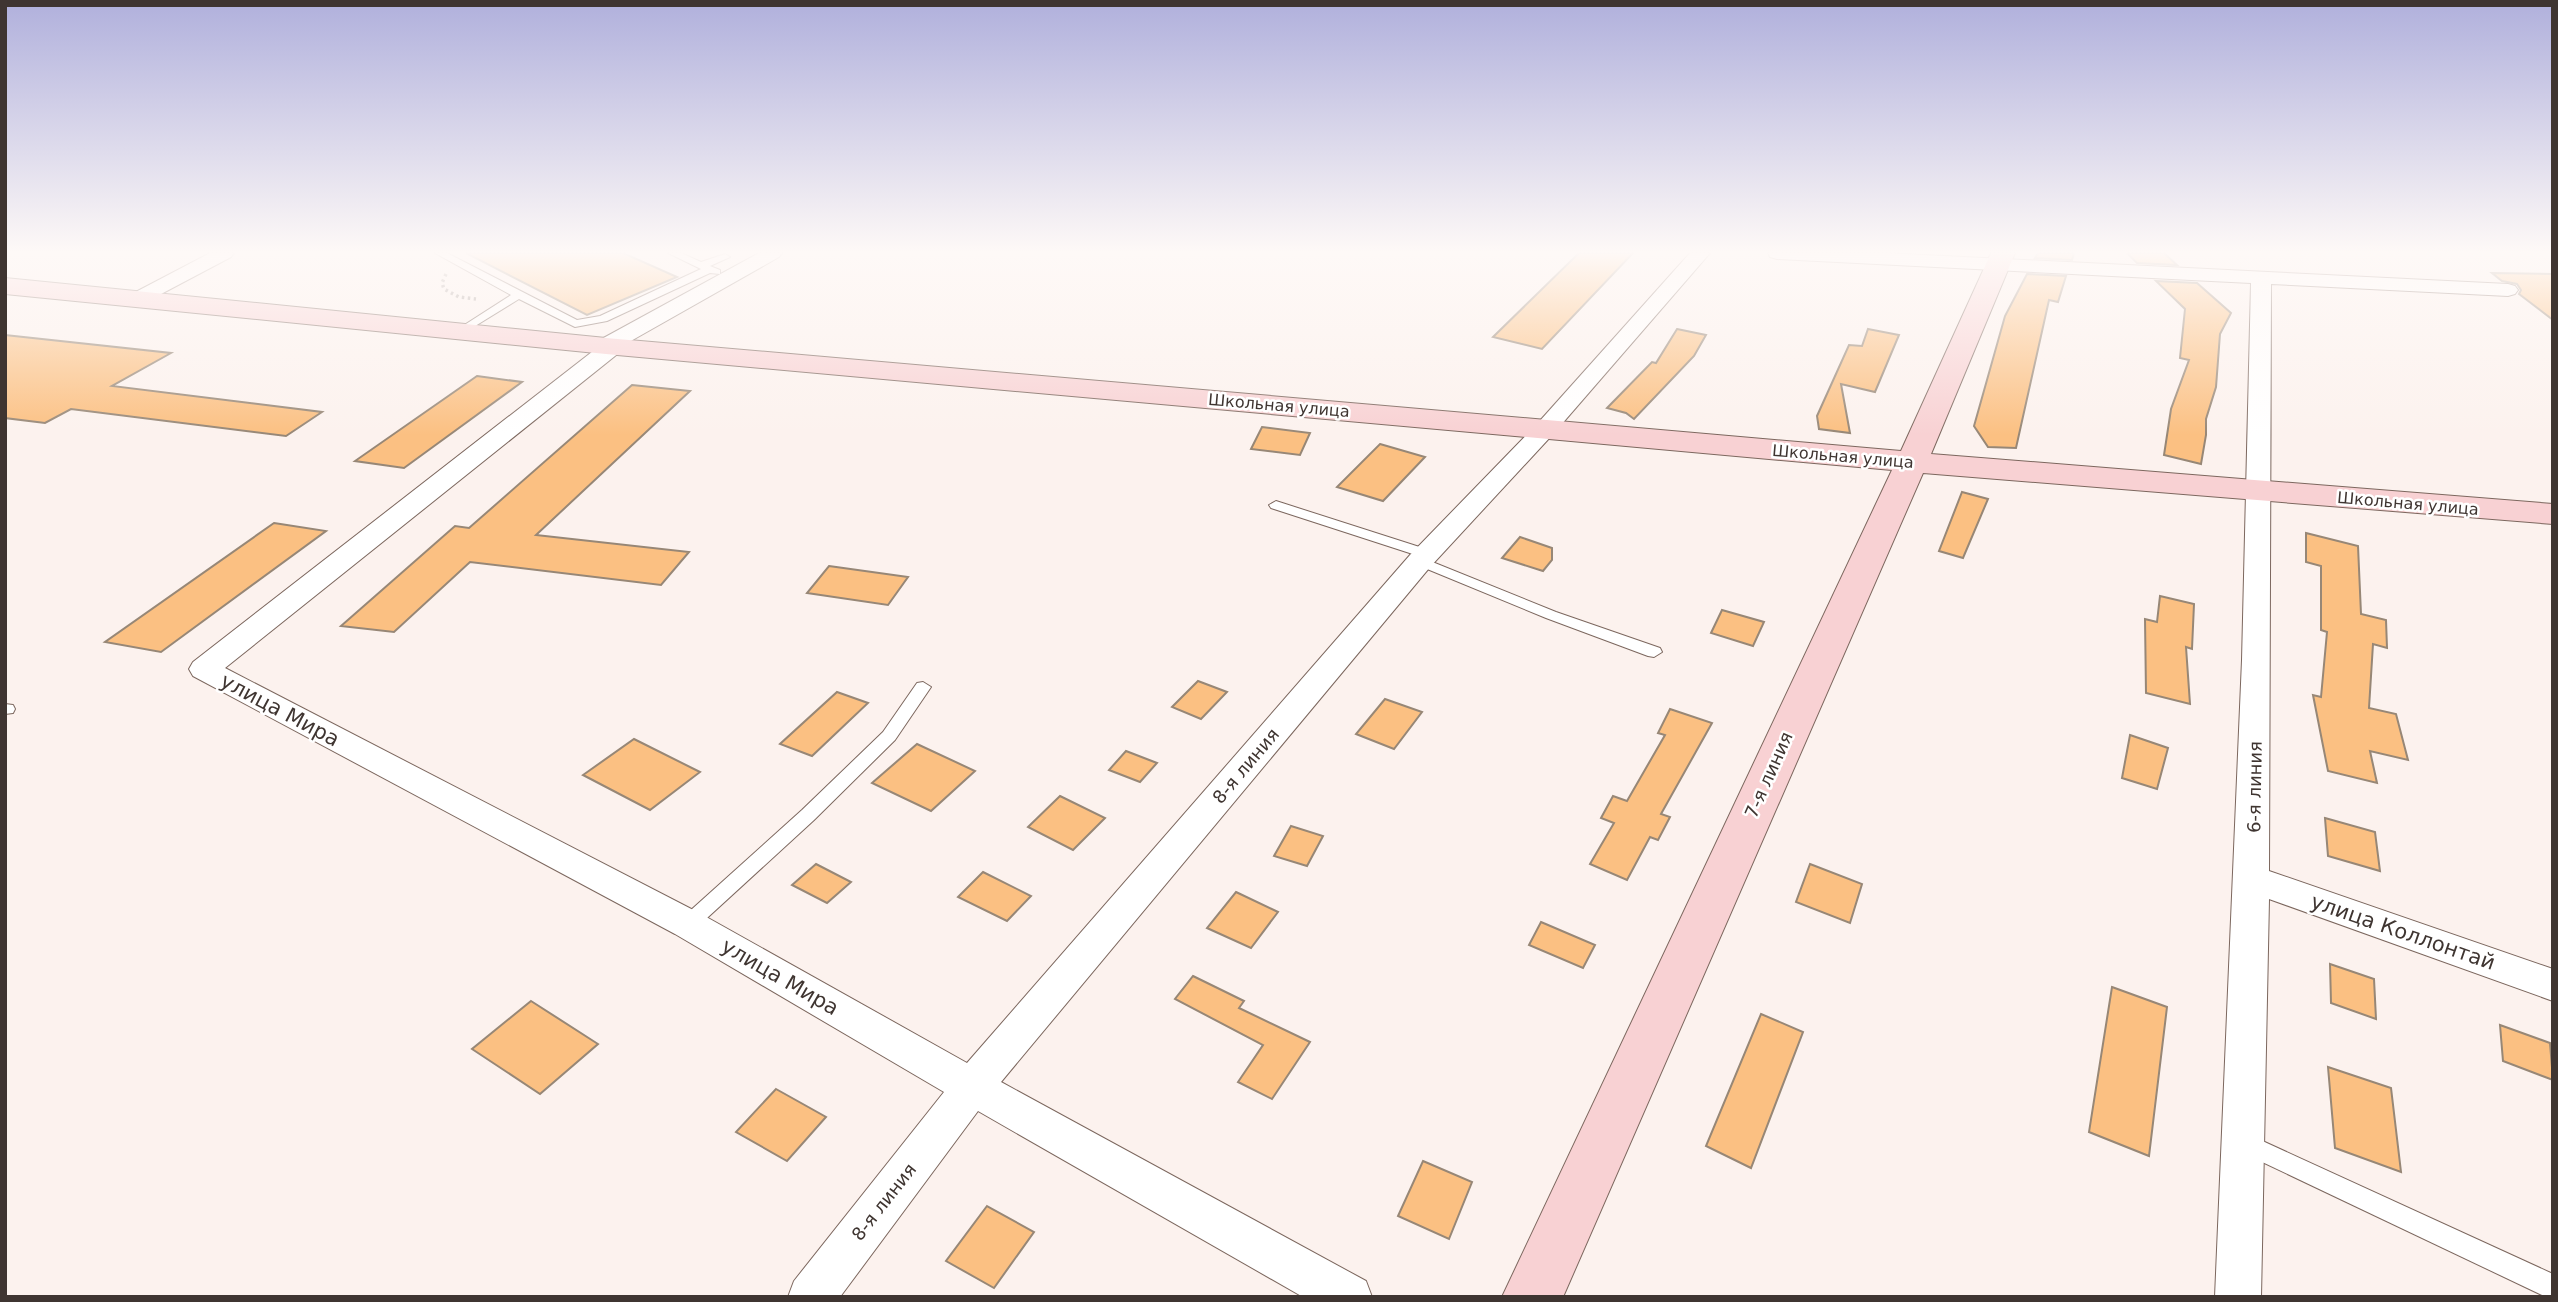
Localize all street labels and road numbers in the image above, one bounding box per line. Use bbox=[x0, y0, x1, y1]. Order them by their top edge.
street label: Школьная улица bbox=[1207, 390, 1351, 421]
street label: Школьная улица bbox=[1771, 441, 1915, 472]
street label: Школьная улица bbox=[2336, 488, 2480, 519]
street label: улица Мира bbox=[216, 669, 344, 751]
street label: 8-я линия bbox=[1208, 724, 1283, 808]
street label: 7-я линия bbox=[1740, 729, 1797, 821]
street label: 6-я линия bbox=[2243, 741, 2266, 833]
street label: улица Коллонтай bbox=[2308, 889, 2498, 975]
street label: улица Мира bbox=[717, 934, 843, 1020]
street label: 8-я линия bbox=[847, 1159, 920, 1244]

